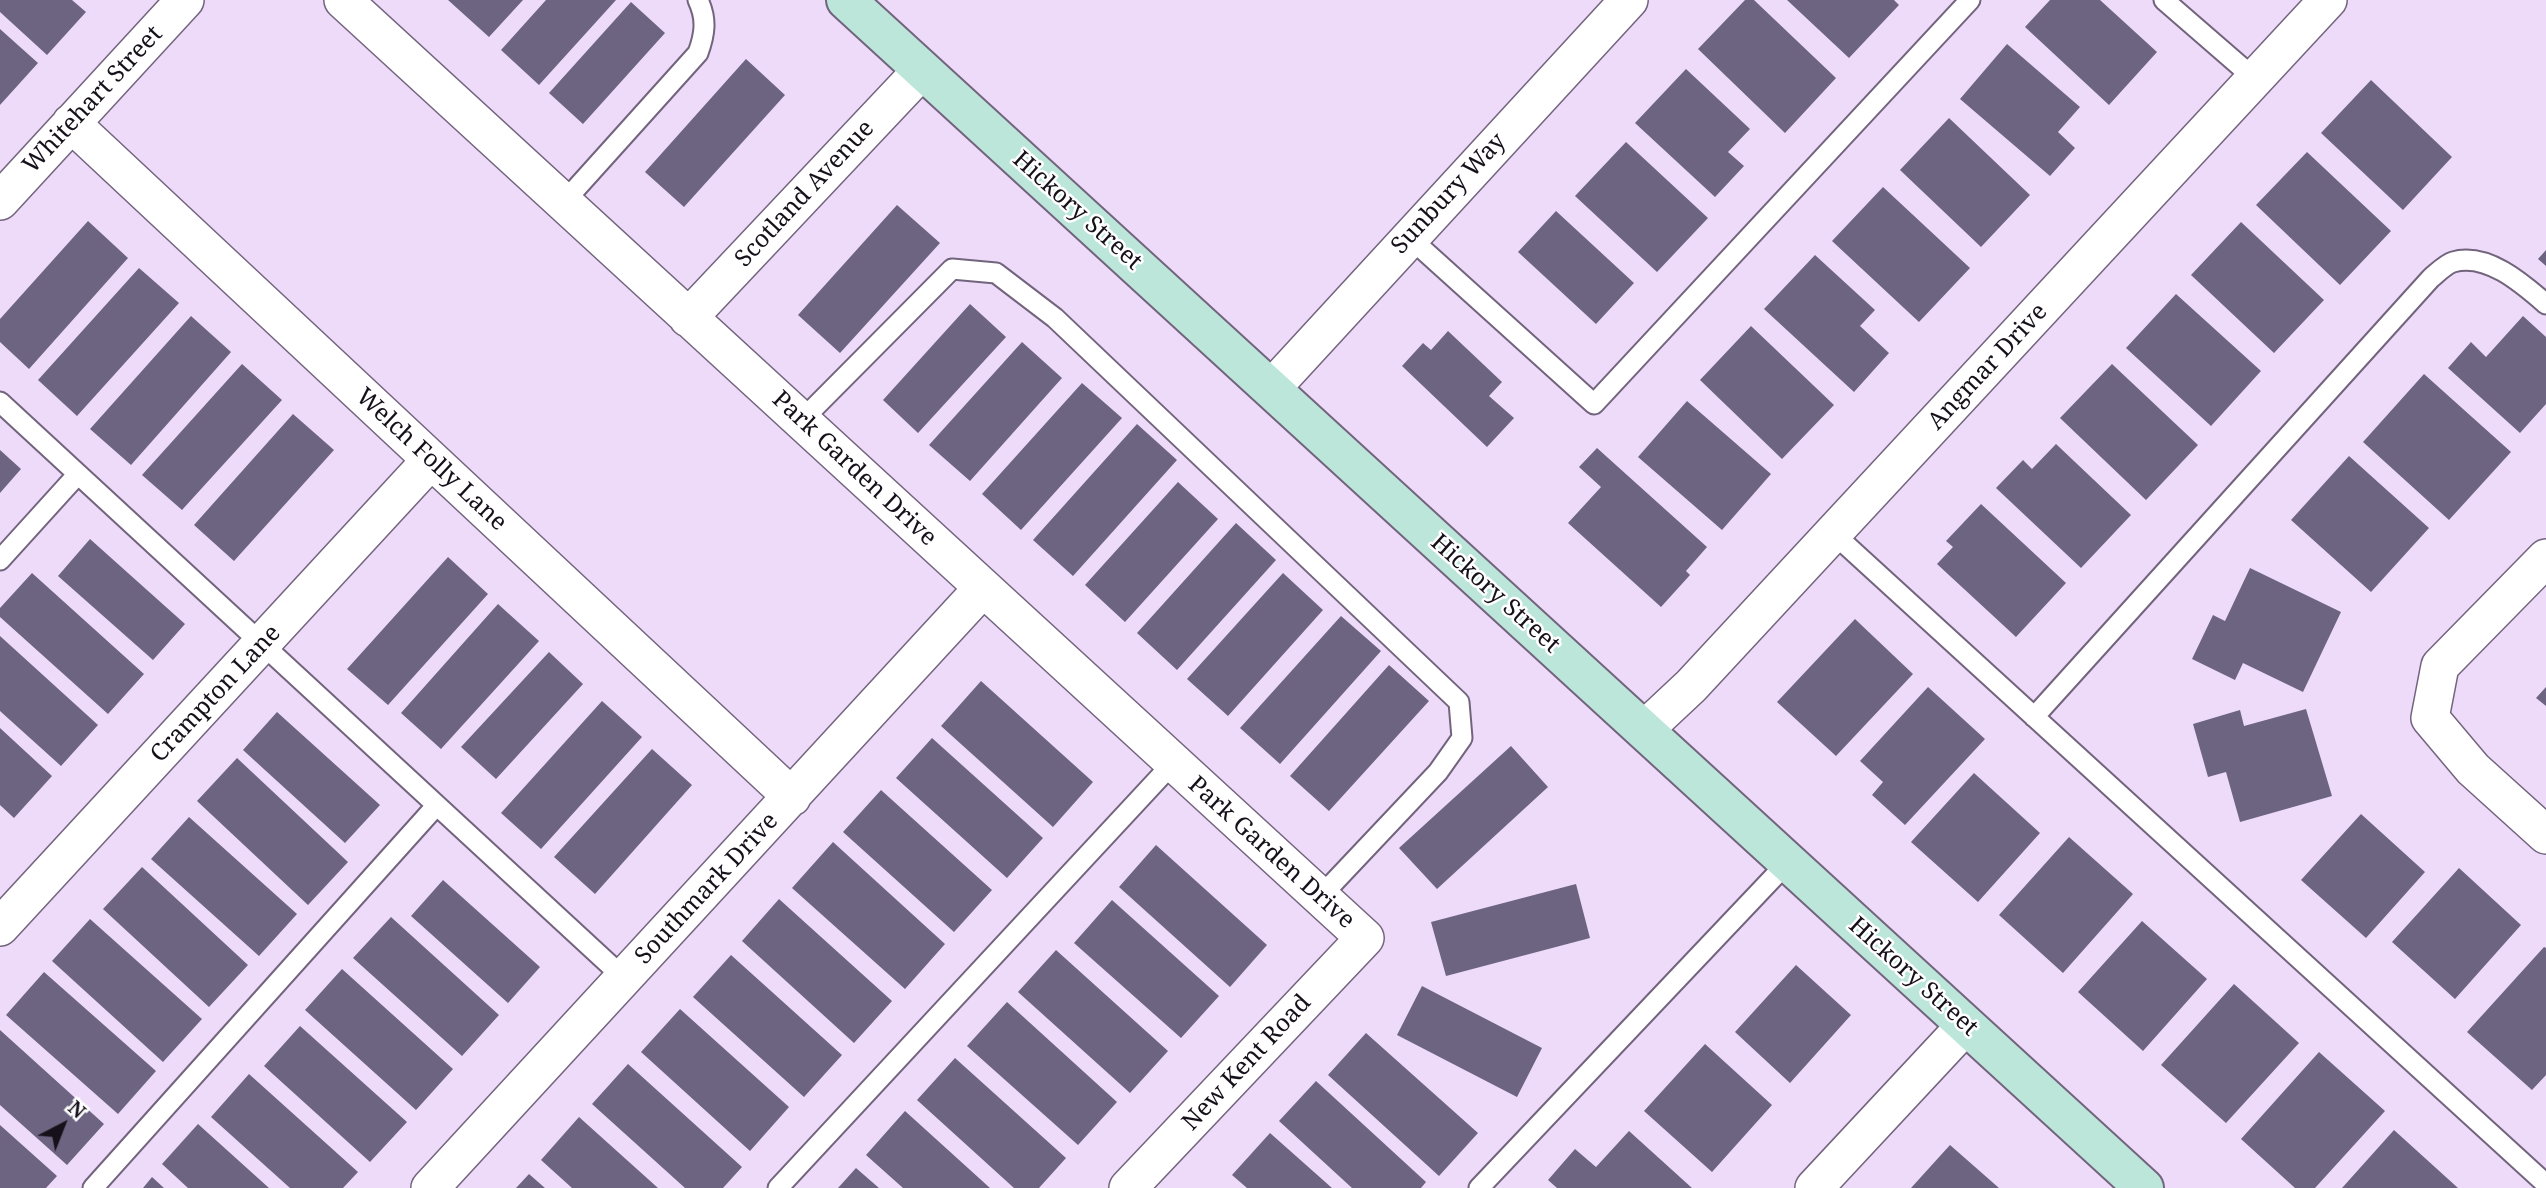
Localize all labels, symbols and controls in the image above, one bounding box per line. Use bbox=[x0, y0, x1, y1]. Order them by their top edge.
street label: Whitehart Street bbox=[17, 20, 169, 180]
street label: Scotland Avenue bbox=[730, 115, 880, 273]
street label: Sunbury Way bbox=[1386, 128, 1512, 260]
street label: Hickory Street bbox=[1006, 145, 1148, 277]
street label: Angmar Drive bbox=[1922, 298, 2054, 436]
street label: Welch Folly Lane bbox=[350, 383, 512, 537]
street label: Park Garden Drive bbox=[766, 385, 942, 553]
street label: Hickory Street bbox=[1424, 528, 1566, 660]
street label: Crampton Lane bbox=[145, 619, 287, 769]
street label: Park Garden Drive bbox=[1182, 771, 1360, 935]
street label: Southmark Drive bbox=[629, 807, 785, 971]
street label: Hickory Street bbox=[1842, 911, 1984, 1043]
street label: New Kent Road bbox=[1177, 989, 1317, 1137]
north arrow bbox=[28, 1090, 98, 1160]
text: N bbox=[63, 1095, 91, 1124]

